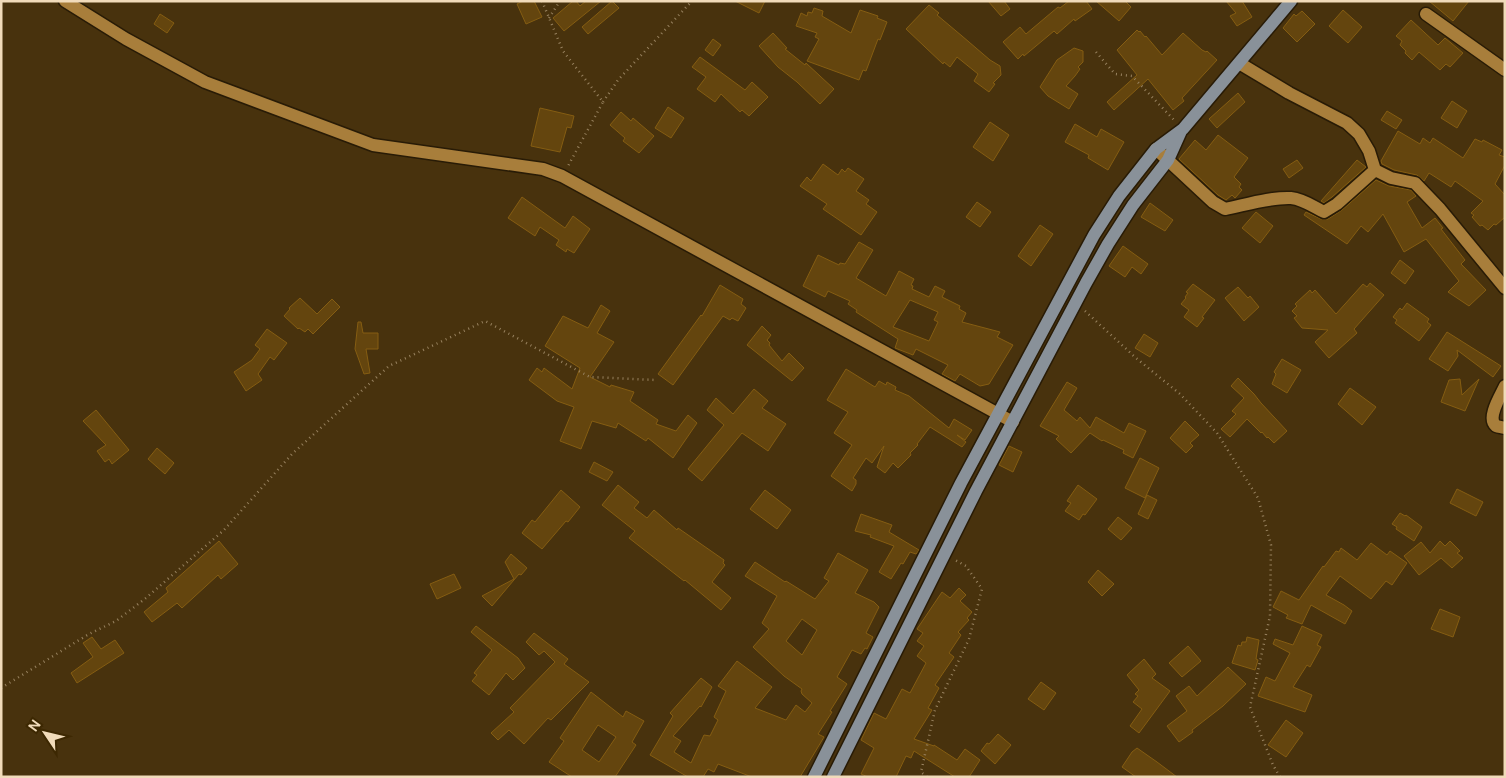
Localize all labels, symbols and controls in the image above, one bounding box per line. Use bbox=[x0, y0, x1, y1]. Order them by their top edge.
north arrow bbox=[20, 708, 70, 758]
text: N bbox=[24, 716, 45, 735]

